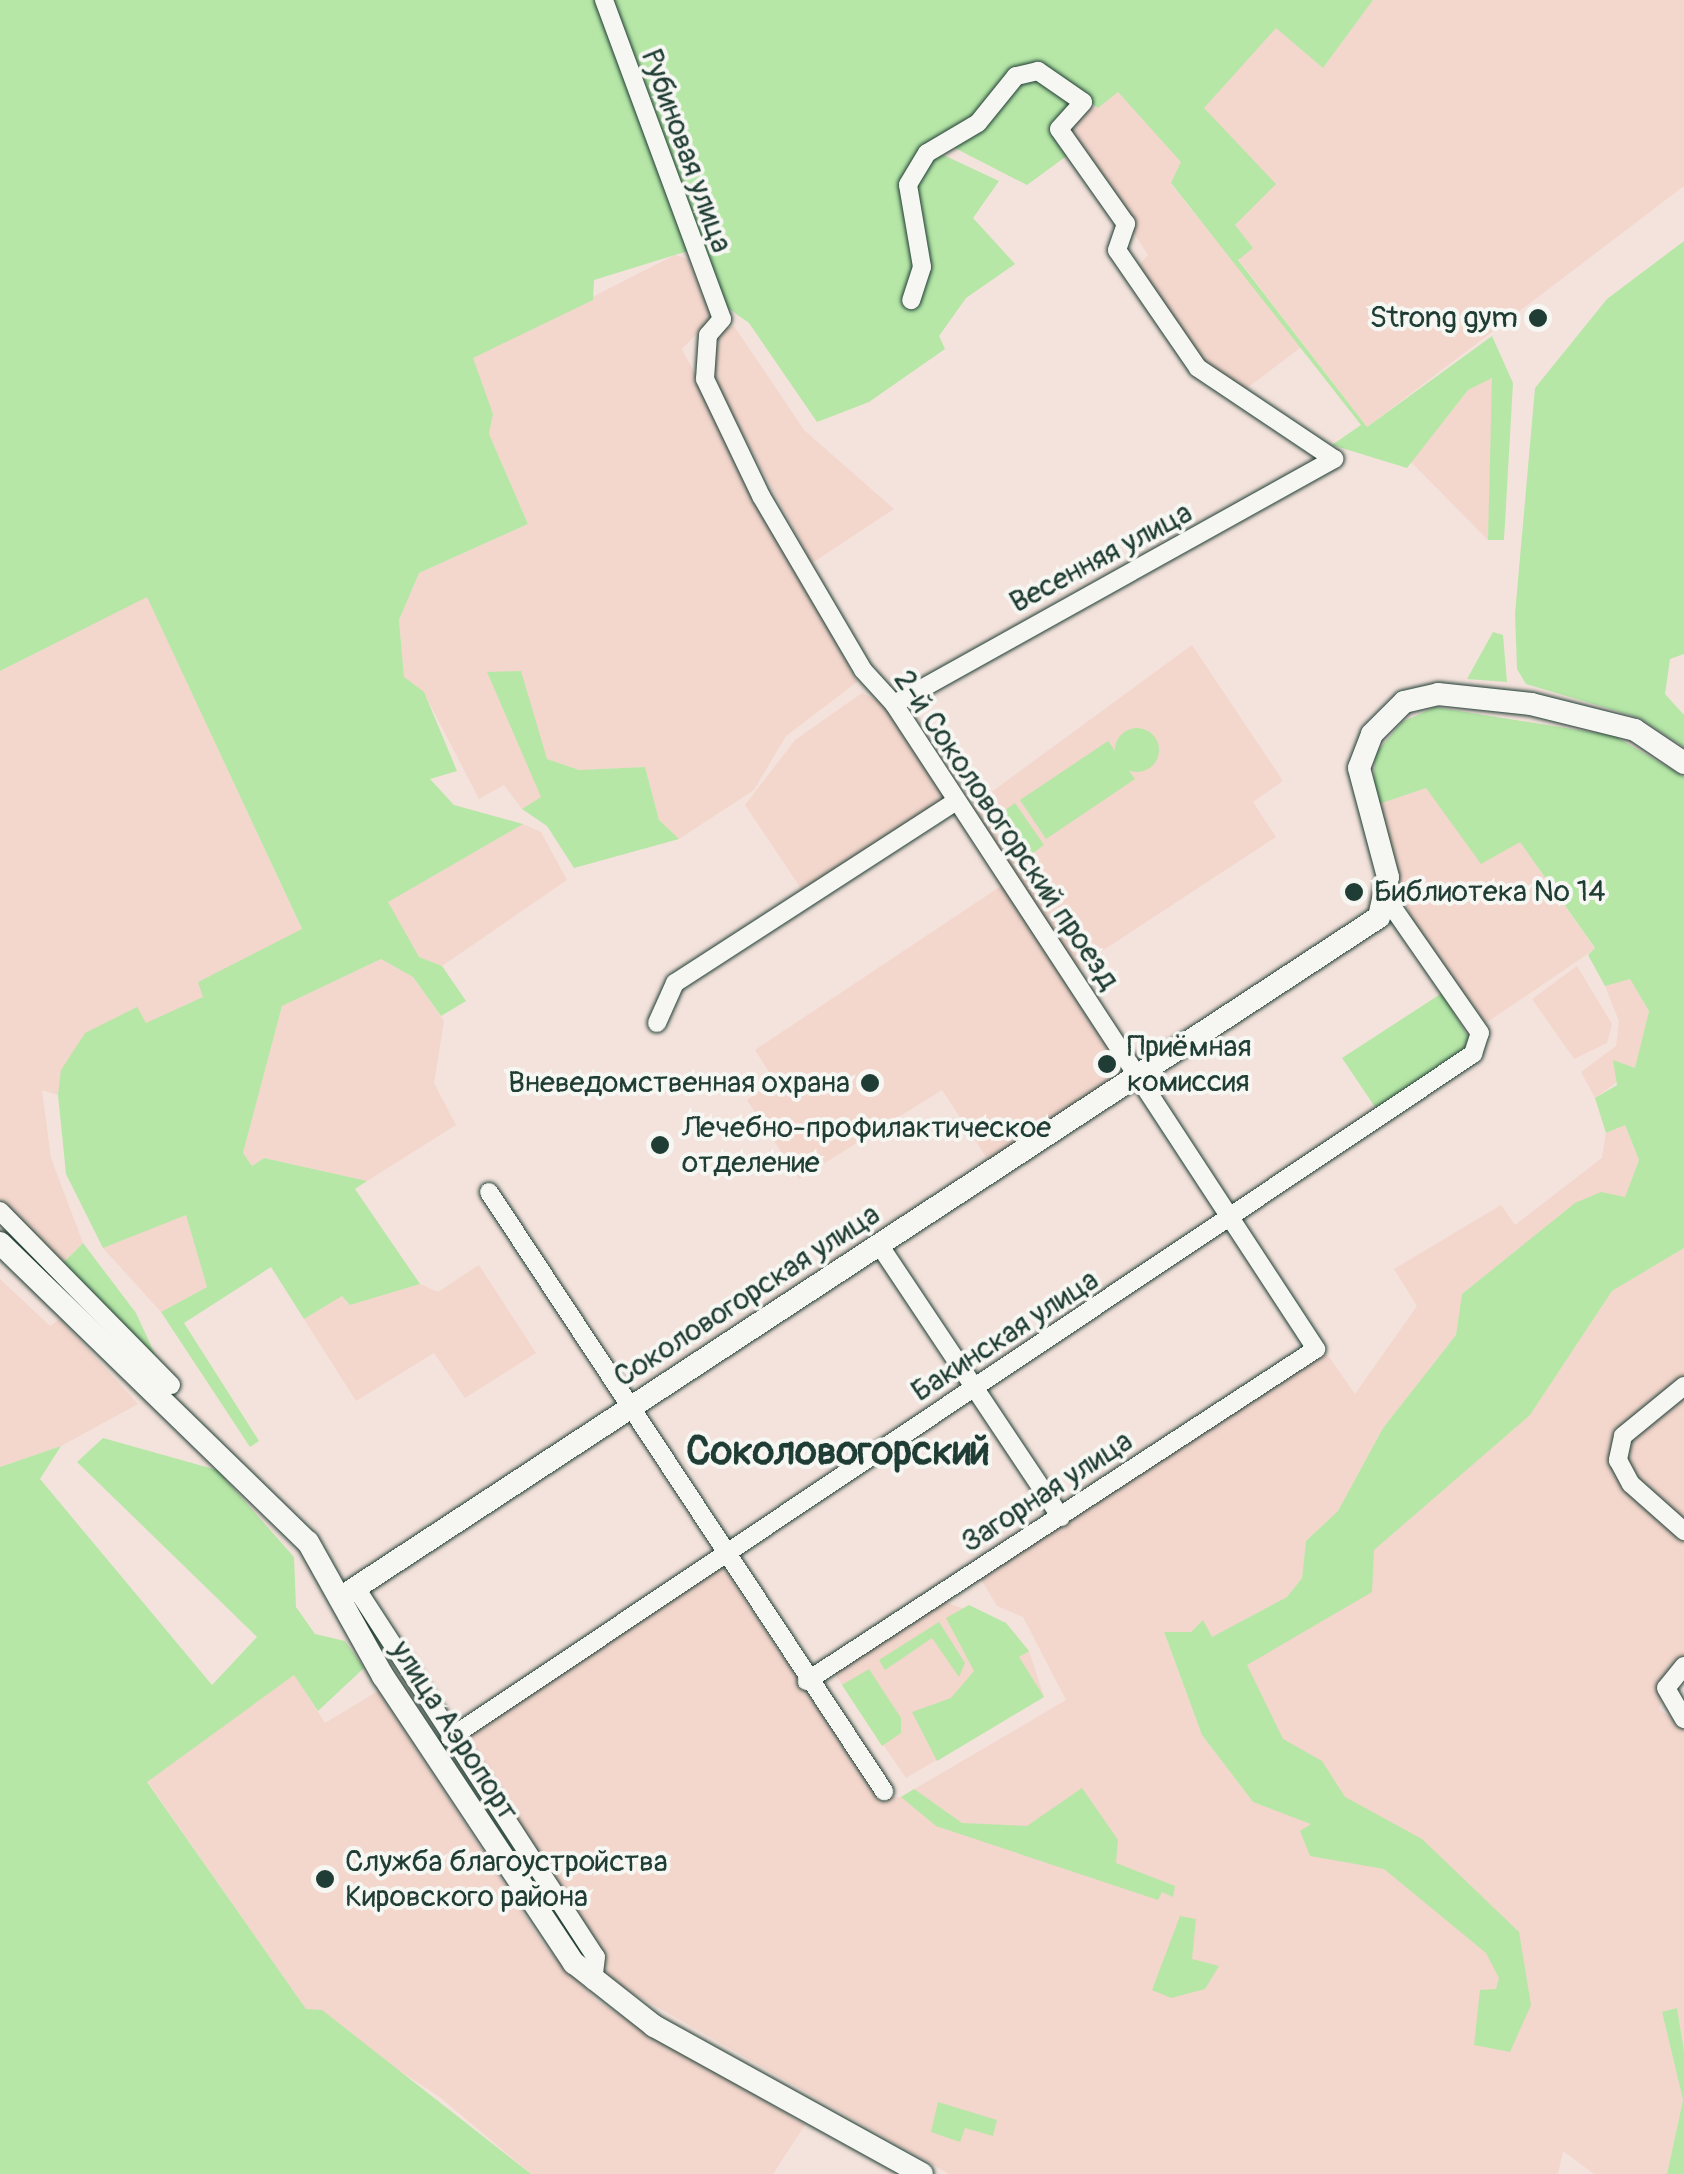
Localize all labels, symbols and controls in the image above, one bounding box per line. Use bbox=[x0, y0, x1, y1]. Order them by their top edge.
street label: Рубиновая улица bbox=[633, 45, 739, 257]
place label: Strong gym bbox=[1369, 300, 1518, 336]
marker: Strong gym bbox=[1527, 307, 1549, 329]
street label: Весенняя улица bbox=[1004, 495, 1198, 621]
street label: 2-й Соколовогорский проезд bbox=[885, 663, 1127, 997]
place label: Библиотека № 14 bbox=[1374, 874, 1606, 910]
marker: Библиотека № 14 bbox=[1343, 881, 1365, 903]
place label: Приёмная комиссия bbox=[1127, 1029, 1251, 1100]
marker: Приёмная комиссия bbox=[1096, 1053, 1118, 1075]
place label: Вневедомственная охрана bbox=[508, 1065, 850, 1101]
marker: Вневедомственная охрана bbox=[859, 1072, 881, 1094]
place label: Лечебно-профилактическое отделение bbox=[682, 1110, 1051, 1180]
marker: Лечебно-профилактическое отделение bbox=[647, 1132, 673, 1158]
street label: Соколовогорская улица bbox=[607, 1197, 887, 1395]
street label: Бакинская улица bbox=[905, 1262, 1105, 1410]
street label: Загорная улица bbox=[955, 1423, 1139, 1561]
district label: Соколовогорский bbox=[686, 1428, 990, 1476]
street label: улица Аэропорт bbox=[382, 1634, 526, 1828]
place label: Служба благоустройства Кировского района bbox=[345, 1844, 668, 1914]
marker: Служба благоустройства Кировского района bbox=[314, 1868, 336, 1890]

